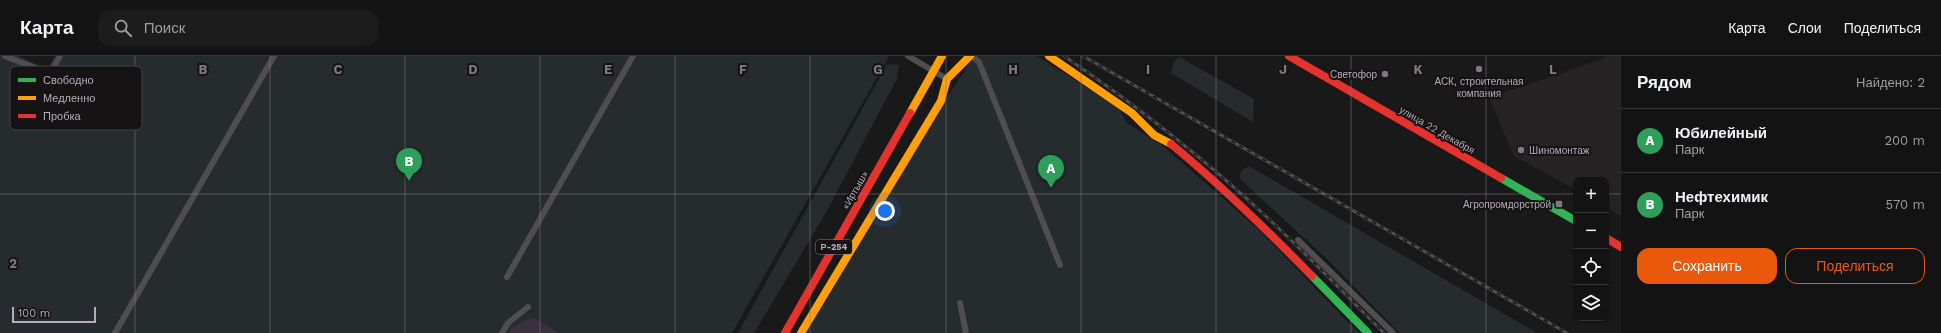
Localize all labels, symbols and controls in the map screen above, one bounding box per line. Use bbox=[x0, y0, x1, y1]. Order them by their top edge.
search box bbox=[98, 10, 378, 46]
text: Карта bbox=[20, 16, 74, 39]
icon: search bbox=[112, 17, 134, 39]
text: Поиск bbox=[144, 19, 185, 37]
text: Карта bbox=[1728, 20, 1766, 36]
text: Слои bbox=[1788, 20, 1822, 36]
text: Поделиться bbox=[1844, 20, 1921, 36]
text: B bbox=[199, 62, 208, 77]
text: C bbox=[334, 62, 343, 77]
text: D bbox=[468, 62, 478, 77]
text: E bbox=[604, 62, 612, 77]
text: F bbox=[739, 62, 747, 77]
text: G bbox=[873, 62, 883, 77]
text: H bbox=[1008, 62, 1018, 77]
text: I bbox=[1146, 62, 1150, 77]
text: J bbox=[1279, 62, 1287, 77]
text: K bbox=[1413, 62, 1423, 77]
text: L bbox=[1549, 62, 1557, 77]
marker: АСК, строительная компания bbox=[1474, 64, 1484, 74]
legend bbox=[10, 66, 142, 130]
place label: Светофор bbox=[1330, 69, 1377, 80]
marker: Светофор bbox=[1380, 69, 1390, 79]
text: Рядом bbox=[1637, 72, 1692, 92]
text: Свободно bbox=[43, 74, 94, 87]
text: Найдено: 2 bbox=[1856, 75, 1925, 90]
place label: АСК, строительная компания bbox=[1434, 76, 1524, 99]
text: Медленно bbox=[43, 92, 95, 105]
street label: улица 22 Декабря bbox=[1397, 104, 1477, 156]
text: Пробка bbox=[43, 110, 81, 123]
text: Юбилейный bbox=[1675, 124, 1767, 142]
text: A bbox=[1646, 133, 1654, 148]
text: 200 m bbox=[1884, 133, 1925, 148]
text: Парк bbox=[1675, 142, 1705, 157]
marker: Шиномонтаж bbox=[1516, 145, 1526, 155]
place label: Шиномонтаж bbox=[1529, 145, 1590, 156]
pin: B bbox=[396, 148, 422, 181]
pin: A bbox=[1038, 155, 1064, 188]
street label: «Иртыш» bbox=[840, 169, 870, 211]
map controls bbox=[1573, 177, 1609, 321]
button: + bbox=[1573, 177, 1609, 213]
text: Нефтехимик bbox=[1675, 188, 1768, 206]
text: B bbox=[1646, 197, 1654, 212]
text: 570 m bbox=[1885, 197, 1925, 212]
place label: Агропромдорстрой bbox=[1463, 199, 1551, 210]
marker: Агропромдорстрой bbox=[1554, 199, 1564, 209]
your location bbox=[875, 201, 895, 221]
text: Парк bbox=[1675, 206, 1705, 221]
button: − bbox=[1573, 213, 1609, 249]
road number: Р-254 bbox=[816, 240, 852, 254]
button: Сохранить bbox=[1637, 248, 1777, 284]
button: Поделиться bbox=[1785, 248, 1925, 284]
button: locate bbox=[1573, 249, 1609, 285]
text: 2 bbox=[9, 256, 17, 271]
button: layers bbox=[1573, 285, 1609, 321]
scale bar bbox=[12, 305, 96, 324]
text: 100 m bbox=[18, 307, 50, 320]

